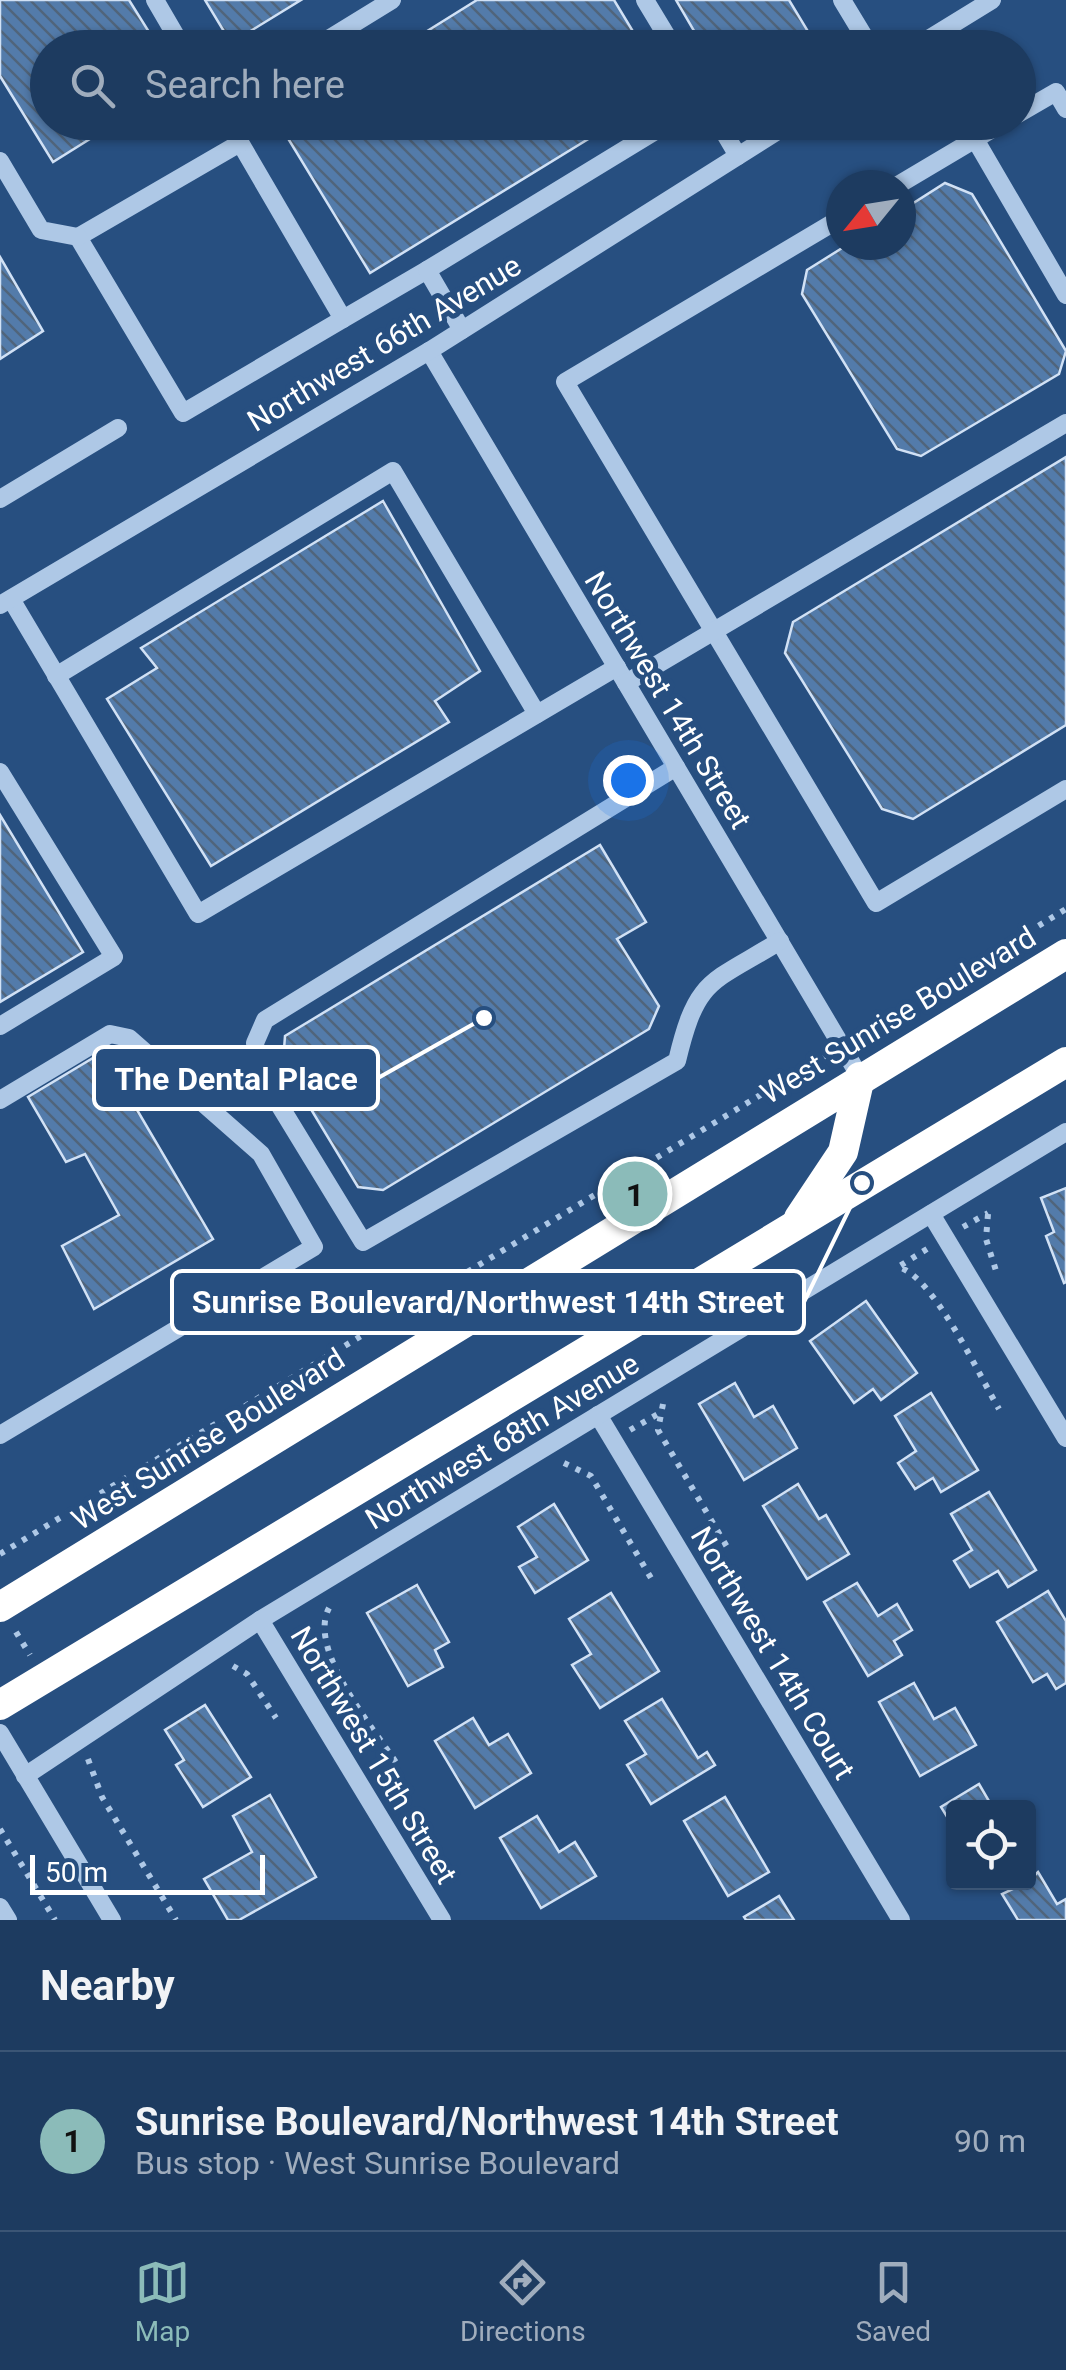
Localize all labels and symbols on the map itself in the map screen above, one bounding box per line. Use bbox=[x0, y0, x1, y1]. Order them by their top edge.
north arrow bbox=[826, 170, 916, 260]
street label: Northwest 66th Avenue bbox=[241, 248, 527, 438]
street label: Northwest 14th Street bbox=[577, 565, 759, 835]
your location bbox=[603, 755, 654, 806]
street label: West Sunrise Boulevard bbox=[754, 919, 1042, 1111]
callout: The Dental Place bbox=[94, 1047, 378, 1109]
text: The Dental Place bbox=[114, 1060, 358, 1098]
pin: 1 bbox=[602, 1156, 668, 1232]
callout: Sunrise Boulevard/Northwest 14th Street bbox=[172, 1271, 804, 1333]
text: Sunrise Boulevard/Northwest 14th Street bbox=[192, 1283, 784, 1321]
street label: West Sunrise Boulevard bbox=[65, 1341, 351, 1537]
street label: Northwest 68th Avenue bbox=[359, 1346, 645, 1536]
street label: Northwest 14th Court bbox=[684, 1520, 862, 1786]
street label: Northwest 15th Street bbox=[283, 1620, 465, 1890]
scale bar bbox=[30, 1850, 265, 1894]

